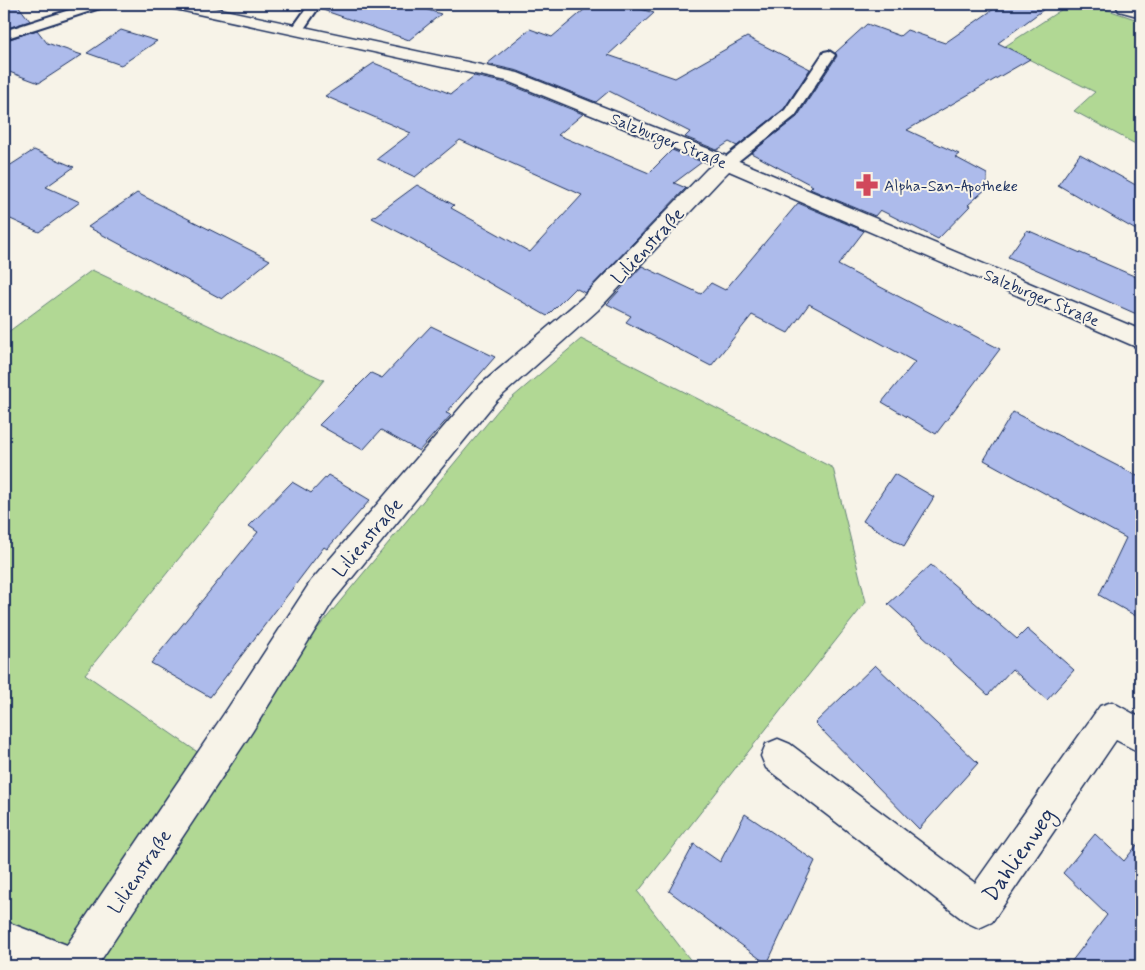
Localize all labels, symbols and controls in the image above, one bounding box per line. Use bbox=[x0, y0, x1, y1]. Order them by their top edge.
street label: Salzburger Straße bbox=[607, 109, 730, 175]
pharmacy icon: Alpha-San-Apotheke bbox=[854, 172, 880, 198]
place label: Alpha-San-Apotheke bbox=[884, 176, 1018, 198]
street label: Lilienstraße bbox=[606, 202, 690, 290]
street label: Salzburger Straße bbox=[980, 265, 1102, 333]
street label: Lilienstraße bbox=[327, 493, 409, 583]
street label: Dahlienweg bbox=[977, 803, 1065, 909]
street label: Lilienstraße bbox=[103, 825, 178, 919]

